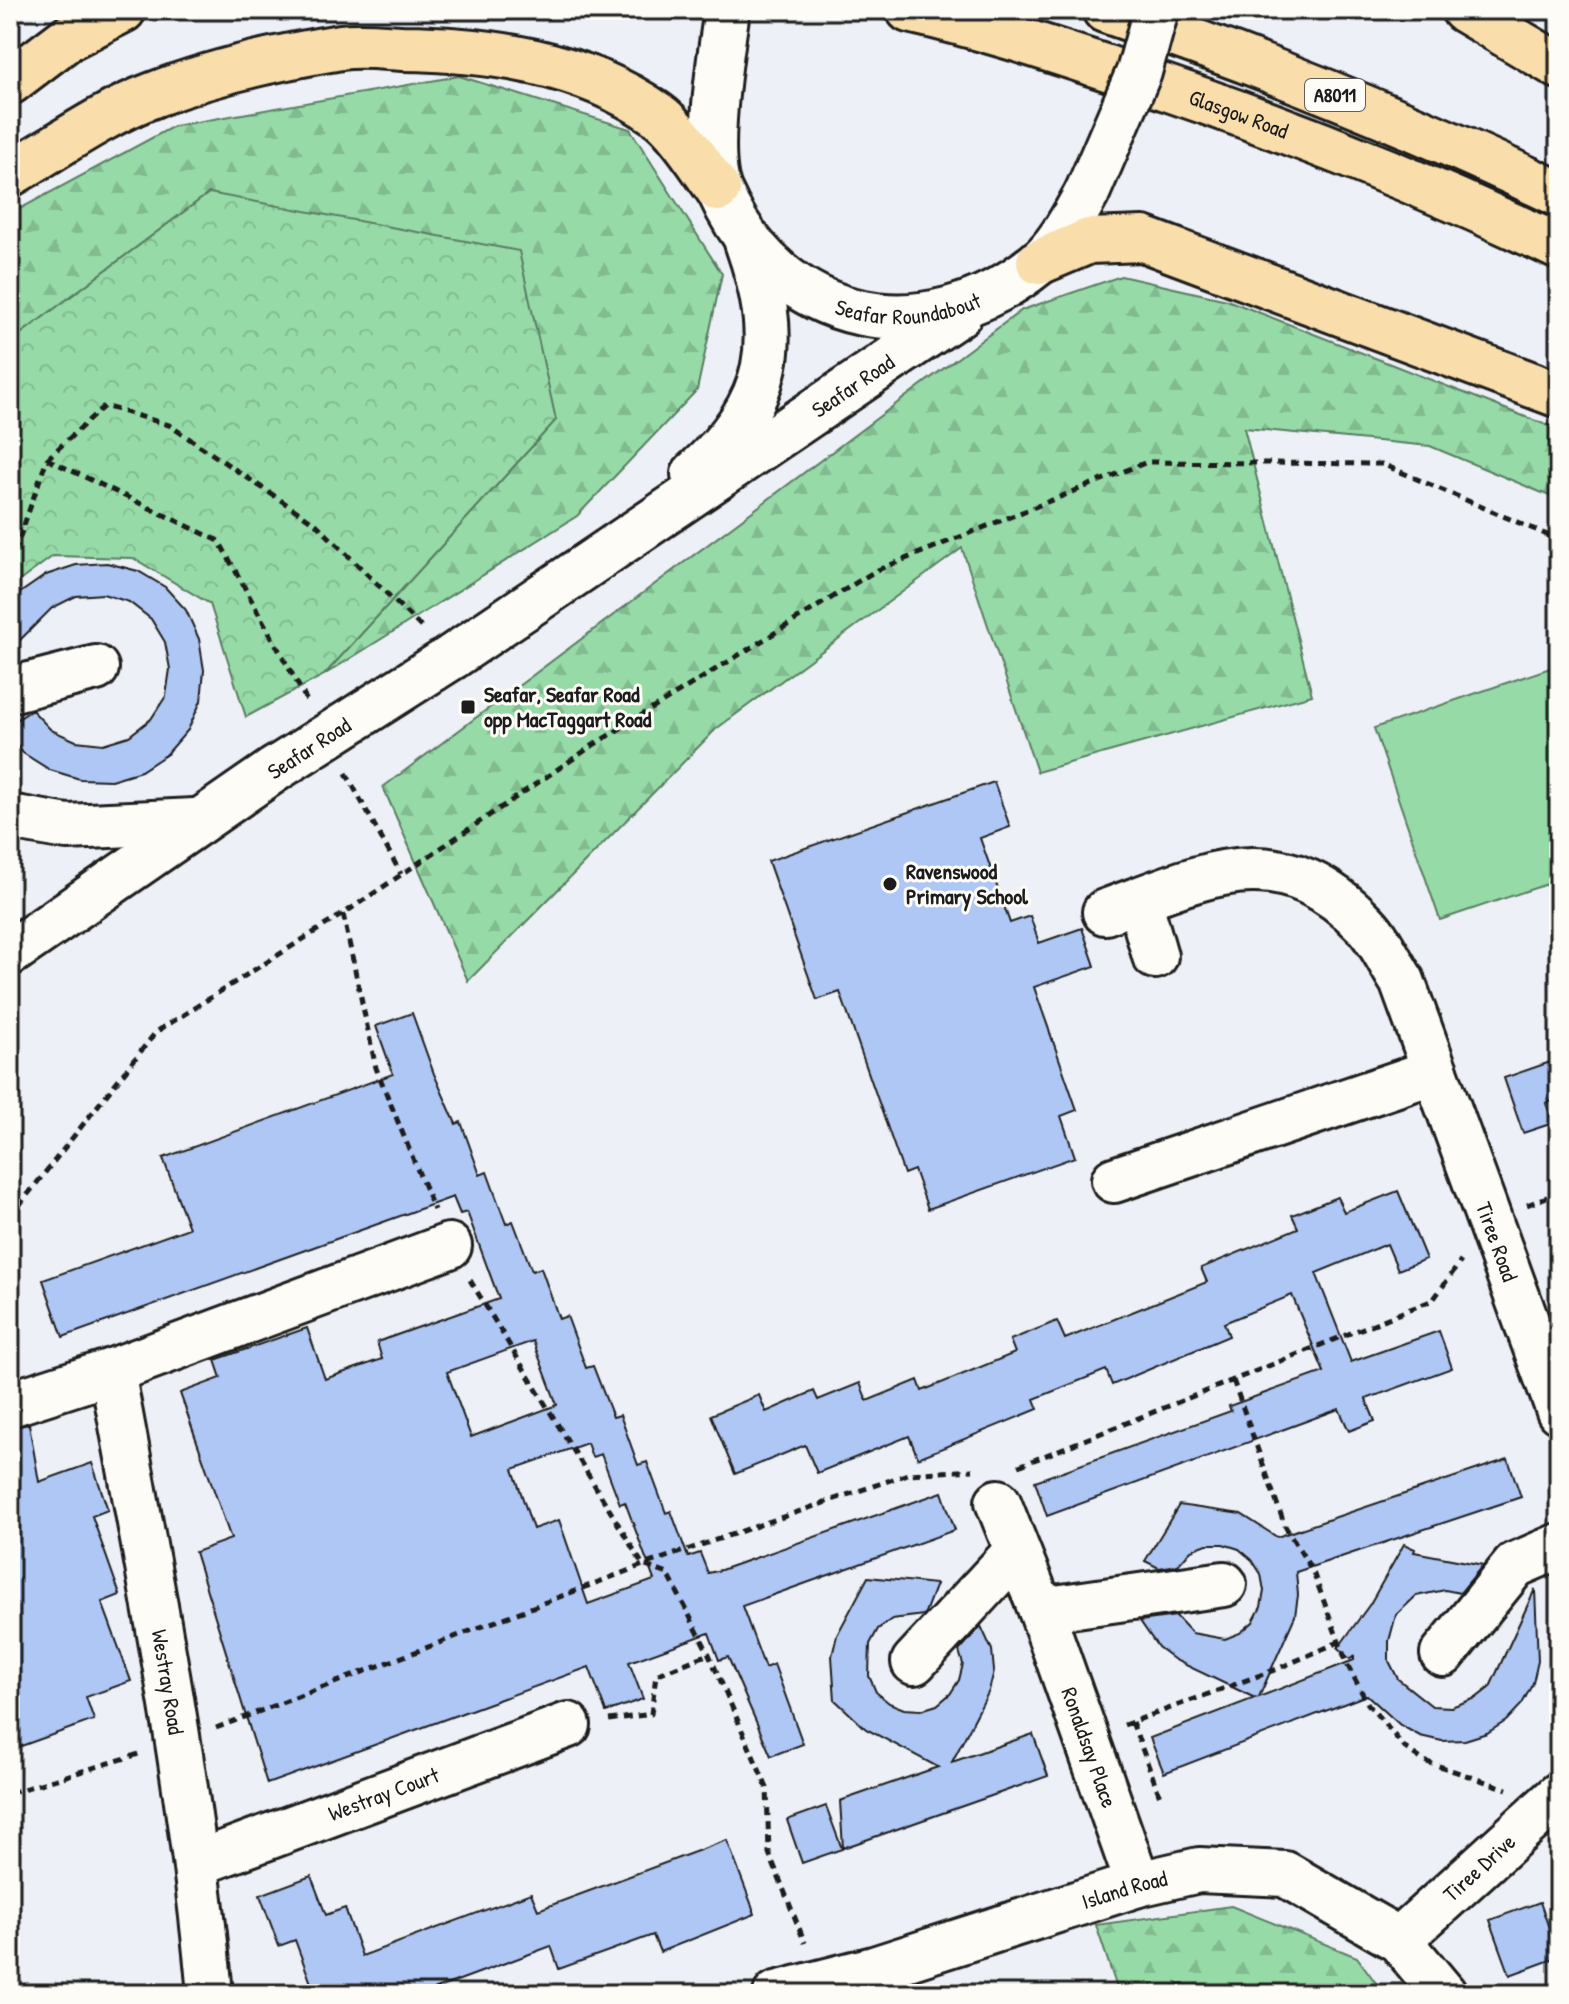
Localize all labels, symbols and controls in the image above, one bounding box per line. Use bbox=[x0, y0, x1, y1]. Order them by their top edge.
road number: A8011 bbox=[1305, 79, 1365, 111]
street label: Glasgow Road bbox=[1185, 82, 1293, 146]
street label: Seafar Roundabout bbox=[832, 285, 985, 331]
street label: Seafar Road bbox=[806, 347, 900, 424]
place label: Seafar, Seafar Road opp MacTaggart Road bbox=[484, 679, 652, 735]
marker: Seafar, Seafar Road opp MacTaggart Road bbox=[459, 698, 477, 716]
street label: Seafar Road bbox=[262, 710, 357, 786]
place label: Ravenswood Primary School bbox=[906, 856, 1029, 912]
marker: Ravenswood Primary School bbox=[881, 875, 899, 893]
street label: Tiree Road bbox=[1469, 1198, 1525, 1286]
street label: Westray Road bbox=[145, 1627, 192, 1737]
street label: Ronaldsay Place bbox=[1055, 1683, 1125, 1812]
street label: Westray Court bbox=[324, 1759, 443, 1828]
street label: Tiree Drive bbox=[1436, 1827, 1522, 1908]
street label: Island Road bbox=[1078, 1863, 1170, 1916]

